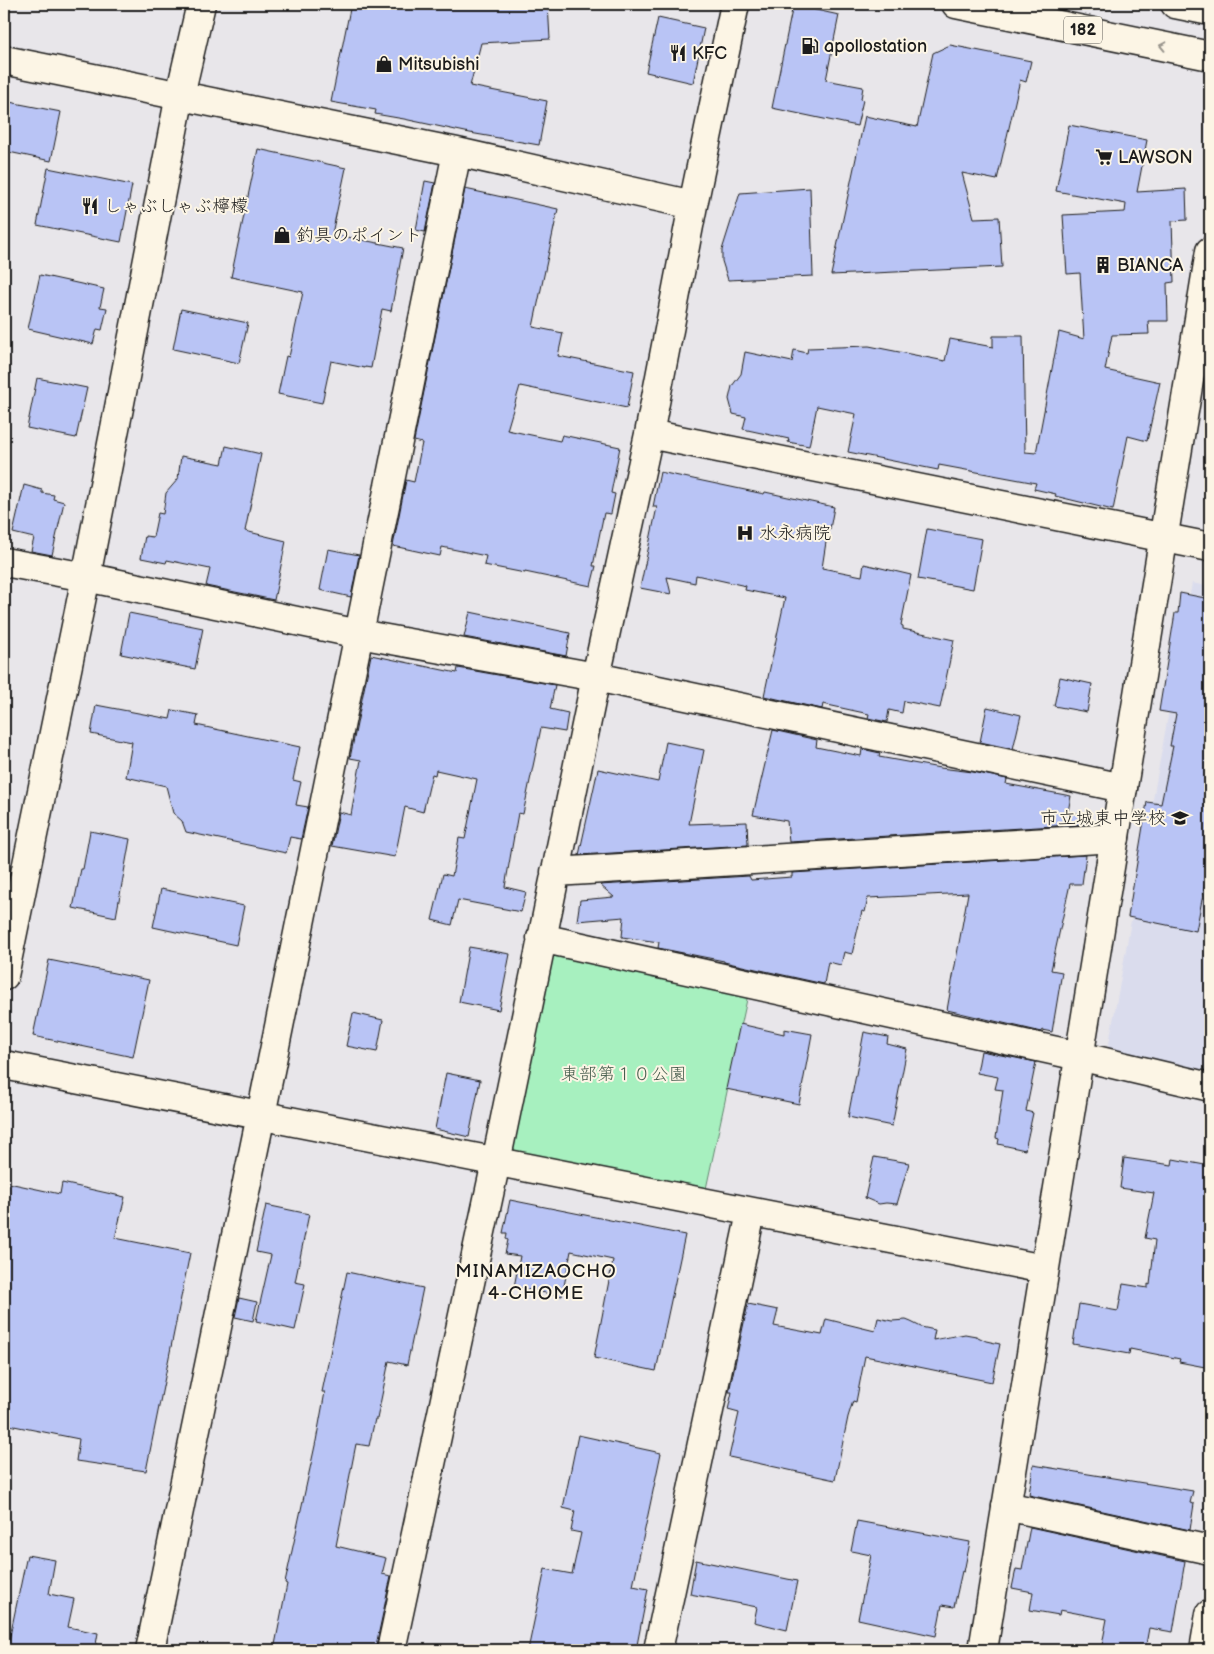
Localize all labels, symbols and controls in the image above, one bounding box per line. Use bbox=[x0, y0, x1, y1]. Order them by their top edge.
road number: 182 bbox=[1064, 16, 1102, 44]
fuel station icon: apollostation bbox=[800, 36, 820, 56]
place label: apollostation bbox=[824, 36, 927, 57]
one-way arrow bbox=[1158, 42, 1167, 52]
restaurant icon: KFC bbox=[668, 43, 688, 63]
place label: KFC bbox=[692, 43, 727, 64]
shop icon: Mitsubishi bbox=[374, 54, 394, 74]
place label: Mitsubishi bbox=[398, 54, 479, 75]
supermarket icon: LAWSON bbox=[1094, 147, 1114, 167]
place label: LAWSON bbox=[1118, 147, 1193, 168]
restaurant icon: しゃぶしゃぶ檸檬 bbox=[80, 196, 100, 216]
place label: しゃぶしゃぶ檸檬 bbox=[104, 196, 248, 217]
shop icon: 釣具のポイント bbox=[272, 225, 292, 245]
place label: 釣具のポイント bbox=[296, 225, 422, 246]
building icon: BIANCA bbox=[1093, 255, 1113, 275]
place label: BIANCA bbox=[1117, 255, 1183, 276]
hospital icon: 水永病院 bbox=[735, 523, 755, 543]
place label: 水永病院 bbox=[759, 523, 831, 544]
place label: 市立城東中学校 bbox=[1040, 808, 1166, 829]
school or university icon: 市立城東中学校 bbox=[1170, 808, 1190, 828]
park label: 東部第１０公園 bbox=[561, 1064, 687, 1085]
district label: MINAMIZAOCHO 4-CHOME bbox=[455, 1260, 617, 1305]

